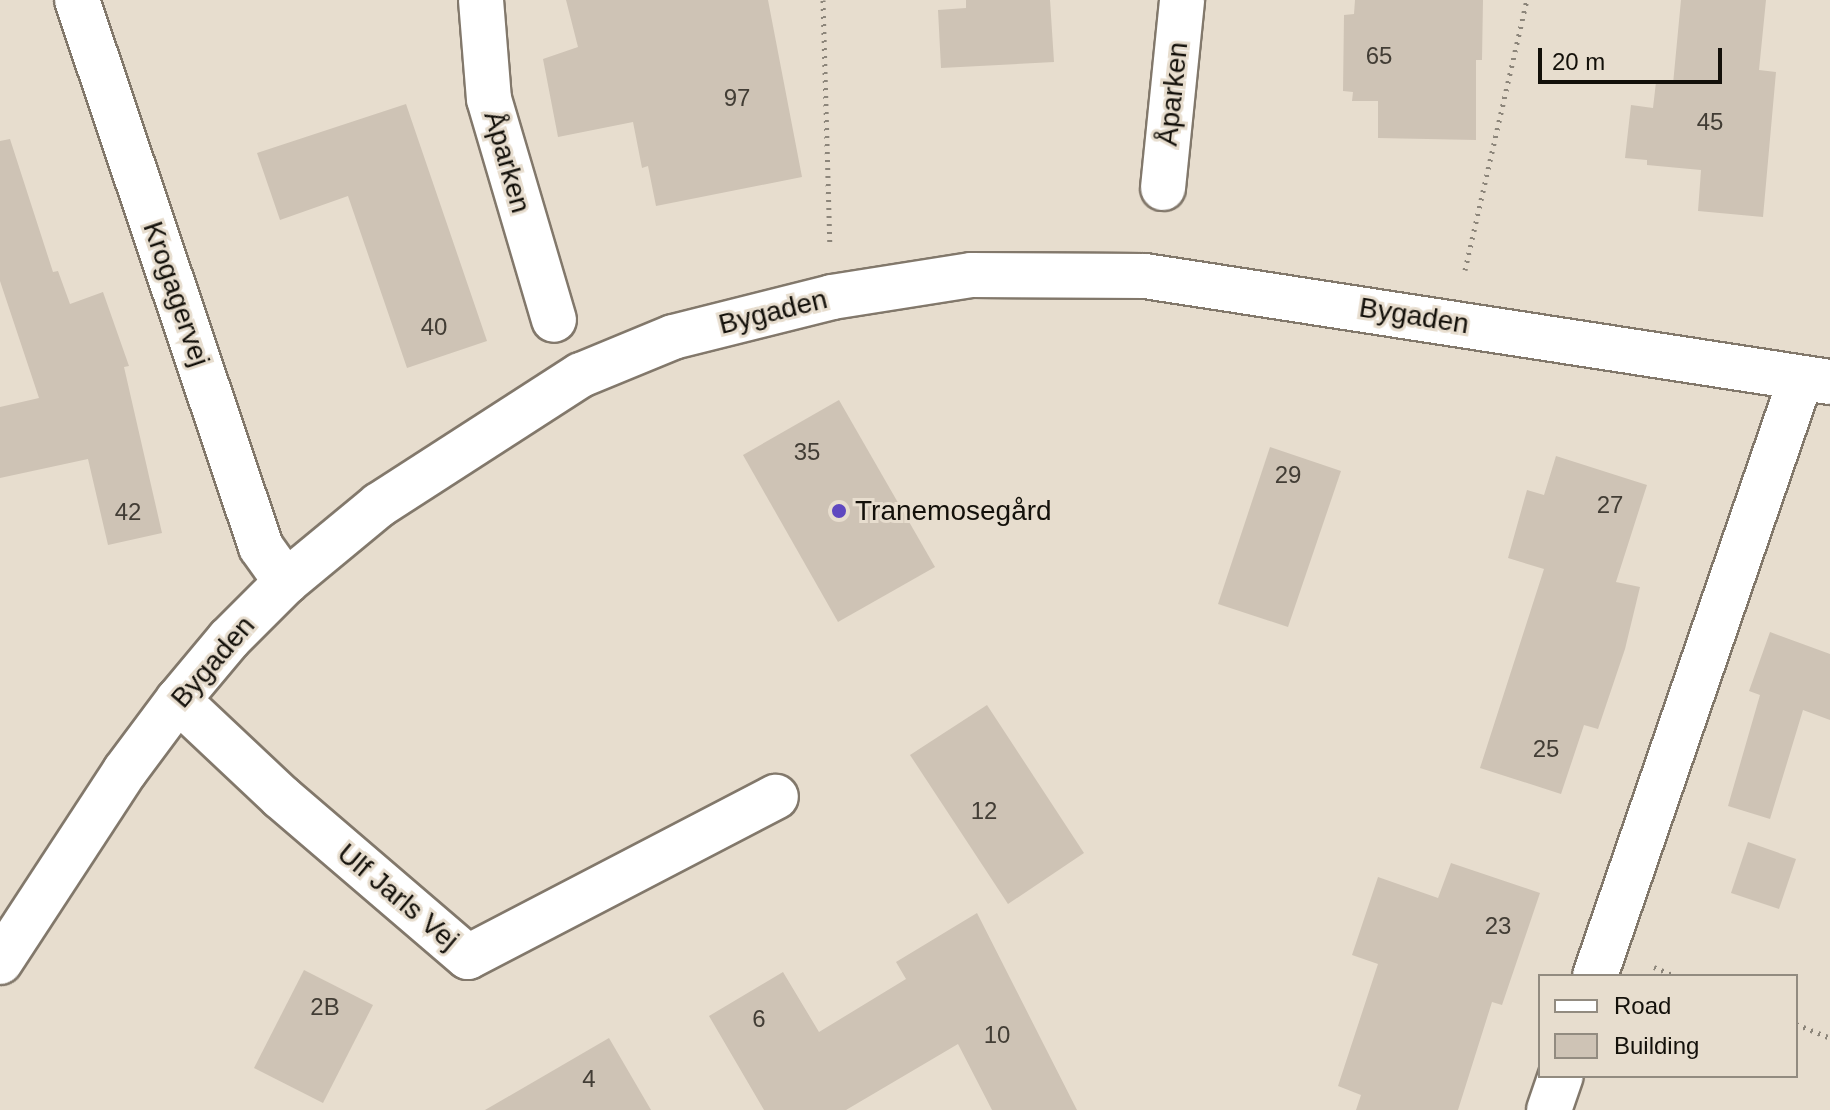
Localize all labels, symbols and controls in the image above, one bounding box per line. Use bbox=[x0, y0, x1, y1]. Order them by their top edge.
scale bar bbox=[1542, 32, 1726, 82]
street label: Åparken bbox=[1151, 40, 1195, 148]
house number: 65 bbox=[1366, 42, 1392, 70]
text: 20 m bbox=[1552, 48, 1605, 75]
house number: 97 bbox=[724, 84, 750, 112]
street label: Åparken bbox=[476, 107, 538, 217]
house number: 45 bbox=[1697, 108, 1723, 136]
street label: Krogagervej bbox=[136, 217, 216, 371]
street label: Bygaden bbox=[715, 282, 831, 342]
street label: Bygaden bbox=[1357, 291, 1471, 341]
house number: 40 bbox=[421, 313, 447, 341]
house number: 35 bbox=[794, 438, 820, 466]
house number: 29 bbox=[1275, 461, 1301, 489]
house number: 27 bbox=[1597, 491, 1623, 519]
place label: Tranemosegård bbox=[855, 494, 1052, 528]
house number: 42 bbox=[115, 498, 141, 526]
marker: Tranemosegård bbox=[830, 502, 848, 520]
street label: Bygaden bbox=[164, 609, 262, 715]
house number: 25 bbox=[1533, 735, 1559, 763]
house number: 12 bbox=[971, 797, 997, 825]
street label: Ulf Jarls Vej bbox=[331, 837, 465, 957]
house number: 23 bbox=[1485, 912, 1511, 940]
legend bbox=[1538, 974, 1798, 1078]
text: Road bbox=[1614, 992, 1671, 1019]
house number: 2B bbox=[310, 993, 340, 1021]
house number: 6 bbox=[752, 1005, 766, 1033]
house number: 10 bbox=[984, 1021, 1010, 1049]
text: Building bbox=[1614, 1032, 1699, 1059]
house number: 4 bbox=[582, 1065, 596, 1093]

